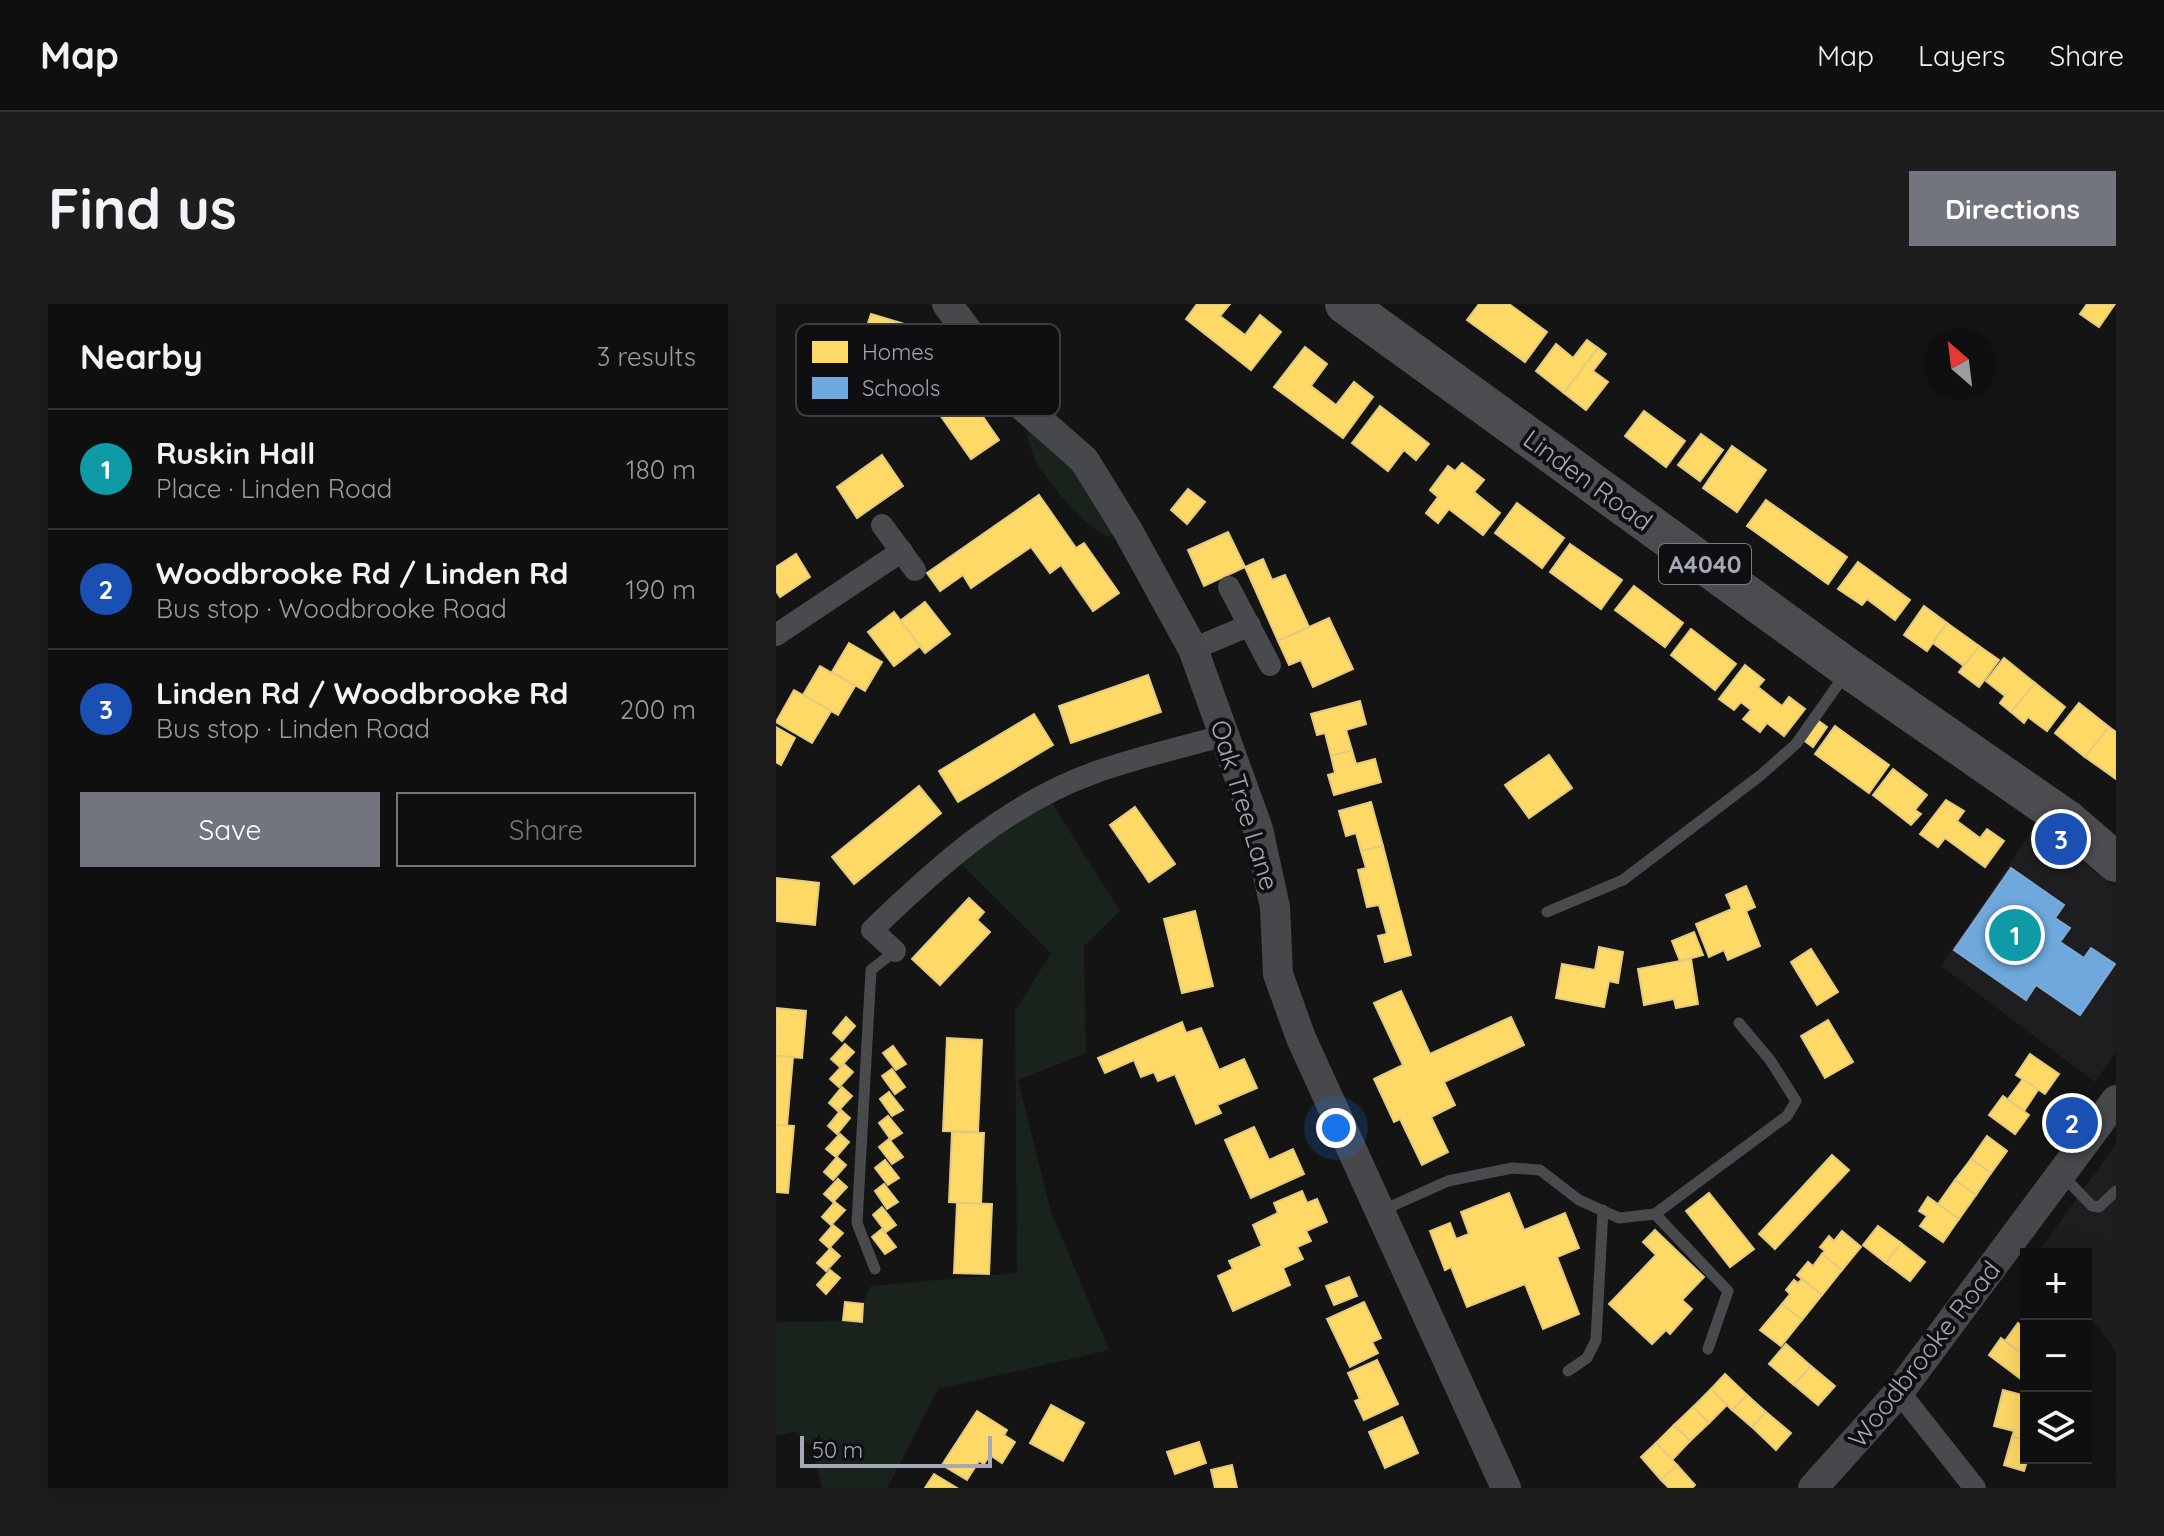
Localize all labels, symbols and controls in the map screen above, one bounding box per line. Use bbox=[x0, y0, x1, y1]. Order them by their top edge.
text: Map bbox=[40, 31, 119, 79]
text: Map bbox=[1817, 38, 1874, 73]
text: Layers bbox=[1918, 38, 2005, 73]
text: Share bbox=[2049, 38, 2124, 73]
button: Directions bbox=[1909, 171, 2116, 246]
text: Find us bbox=[48, 173, 237, 243]
legend bbox=[796, 324, 1060, 416]
north arrow bbox=[1924, 328, 1996, 400]
text: Nearby bbox=[80, 335, 203, 378]
text: Homes bbox=[862, 338, 934, 366]
text: 3 results bbox=[597, 340, 696, 373]
text: Schools bbox=[862, 374, 940, 402]
street label: Linden Road bbox=[1517, 422, 1659, 538]
text: Ruskin Hall bbox=[156, 434, 315, 472]
text: 1 bbox=[101, 453, 111, 486]
text: 180 m bbox=[626, 453, 696, 486]
text: Place · Linden Road bbox=[156, 472, 392, 505]
road number: A4040 bbox=[1659, 544, 1751, 584]
text: Woodbrooke Rd / Linden Rd bbox=[156, 554, 568, 592]
text: 2 bbox=[99, 573, 113, 606]
text: 190 m bbox=[626, 573, 696, 606]
text: Bus stop · Woodbrooke Road bbox=[156, 592, 507, 625]
text: Linden Rd / Woodbrooke Rd bbox=[156, 674, 568, 712]
text: 3 bbox=[99, 693, 113, 726]
text: 200 m bbox=[620, 693, 696, 726]
text: Bus stop · Linden Road bbox=[156, 712, 430, 745]
street label: Oak Tree Lane bbox=[1203, 716, 1287, 894]
button: Save bbox=[80, 792, 380, 867]
button: Share bbox=[396, 792, 696, 867]
pin: 3 bbox=[2035, 809, 2087, 869]
pin: 1 bbox=[1989, 905, 2041, 965]
pin: 2 bbox=[2046, 1093, 2098, 1153]
your location bbox=[1316, 1108, 1356, 1148]
map controls bbox=[2020, 1248, 2092, 1464]
button: + bbox=[2020, 1248, 2092, 1320]
street label: Woodbrooke Road bbox=[1841, 1254, 2007, 1454]
button: − bbox=[2020, 1320, 2092, 1392]
button: layers bbox=[2020, 1392, 2092, 1464]
scale bar bbox=[800, 1432, 992, 1468]
text: 50 m bbox=[812, 1436, 863, 1464]

